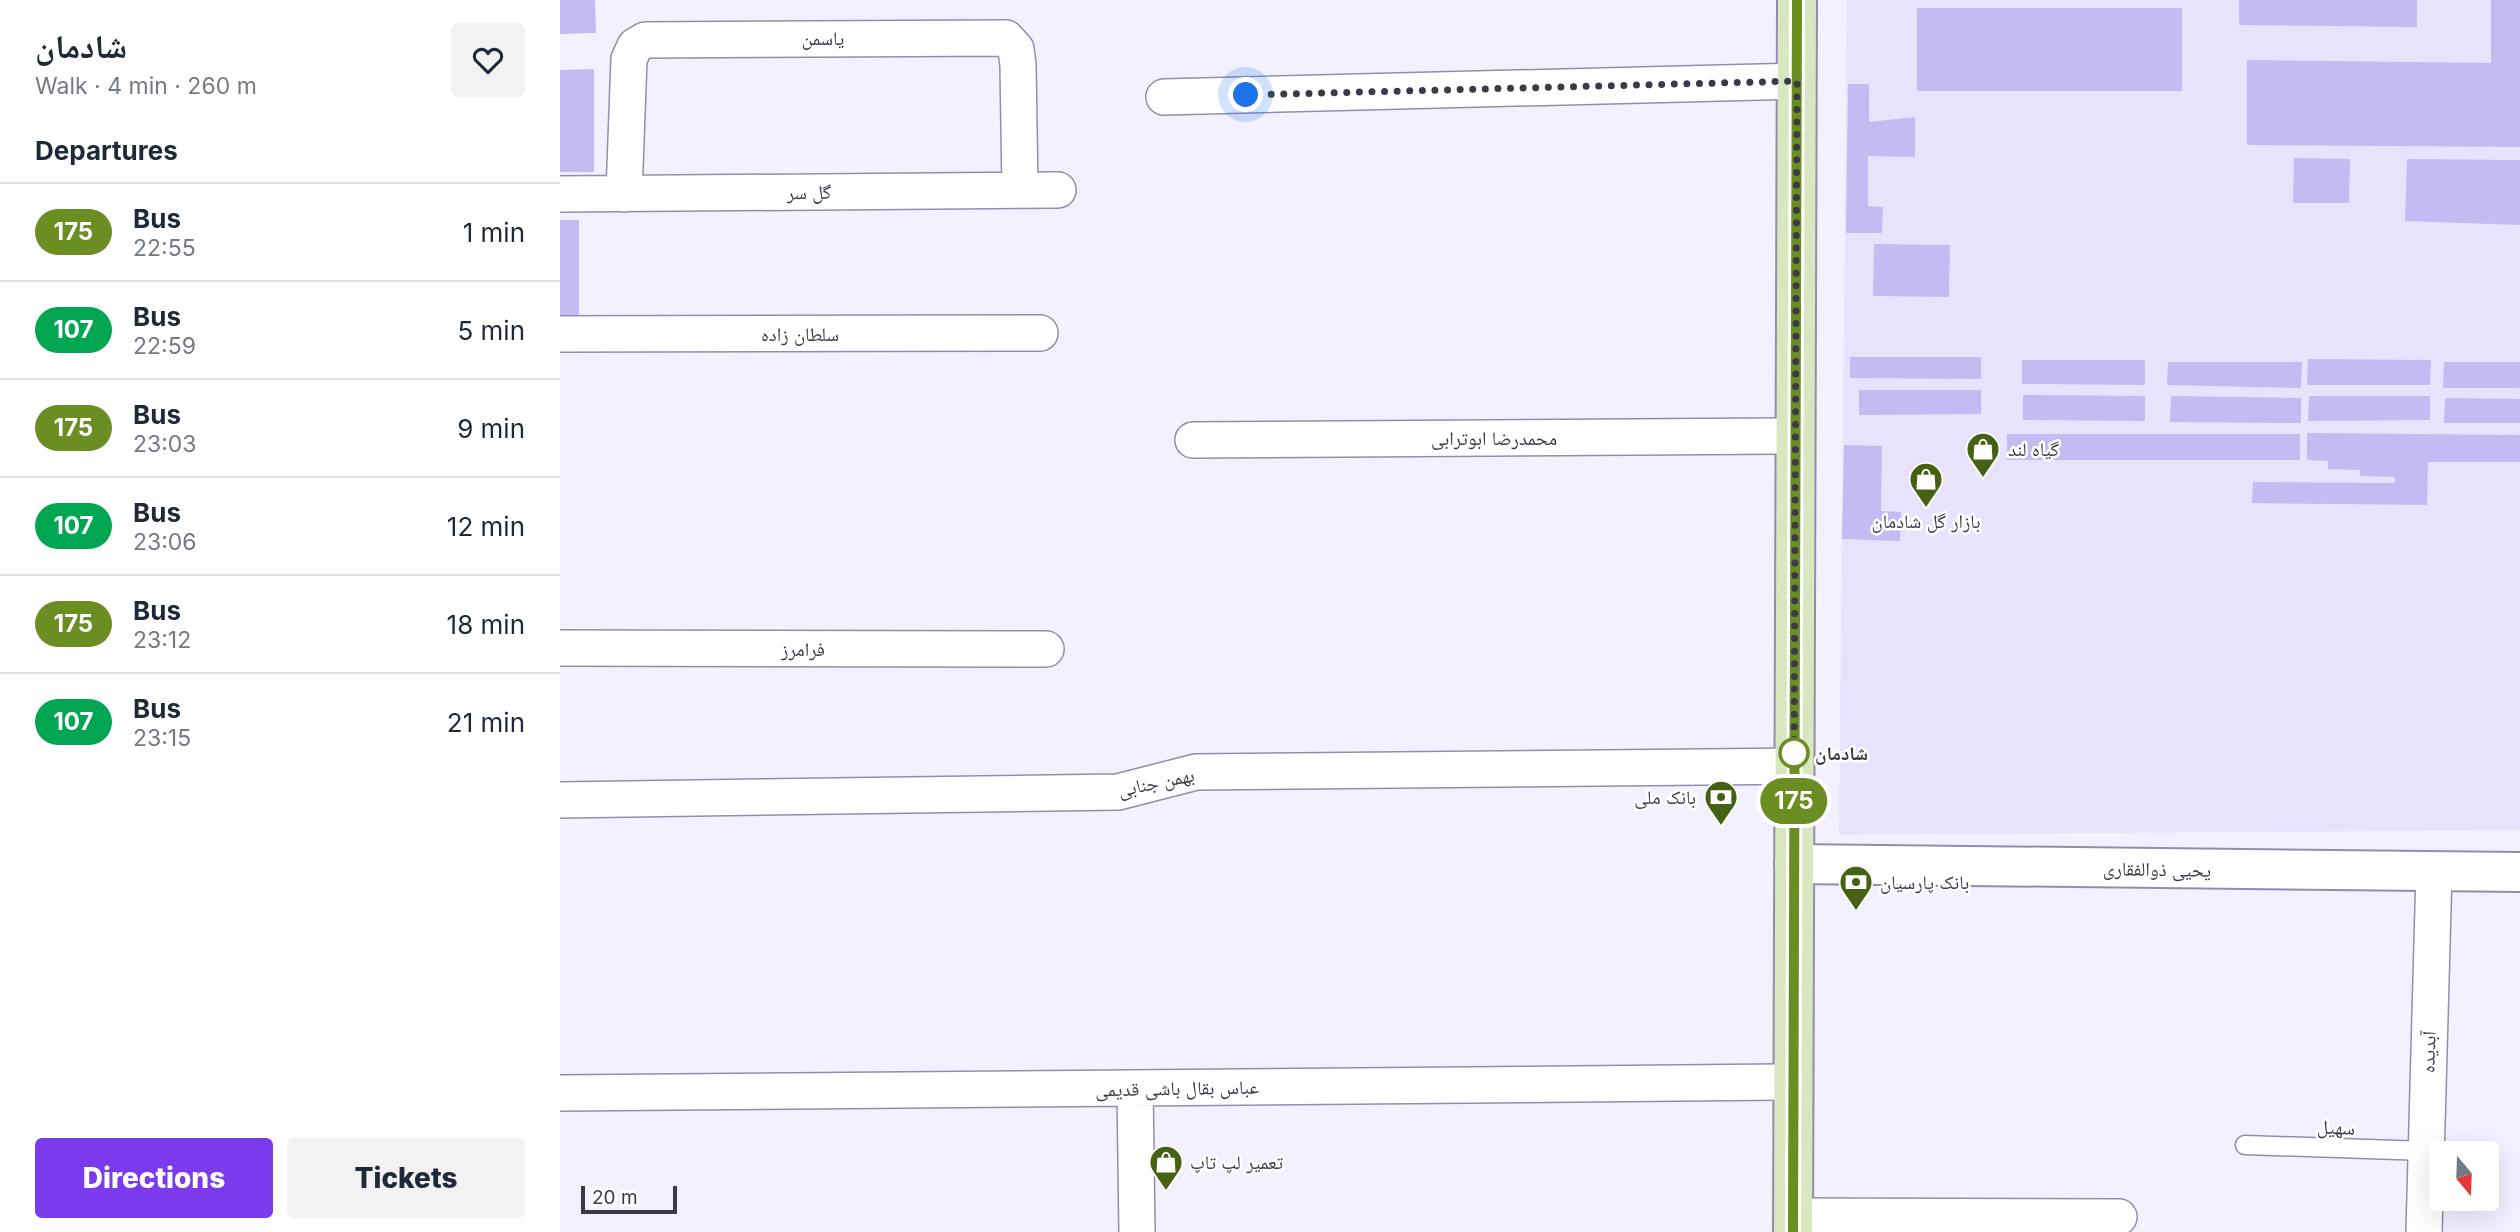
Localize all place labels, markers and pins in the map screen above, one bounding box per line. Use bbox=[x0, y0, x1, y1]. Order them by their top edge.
shop icon: گیاه لند bbox=[1964, 430, 2002, 479]
place label: گیاه لند bbox=[2008, 438, 2059, 461]
shop icon: بازار گل شادمان bbox=[1907, 460, 1945, 509]
place label: بازار گل شادمان bbox=[1872, 510, 1980, 533]
marker: شادمان bbox=[1779, 738, 1809, 768]
place label: شادمان bbox=[1815, 742, 1868, 765]
bank icon: بانک ملی bbox=[1702, 778, 1740, 827]
place label: بانک ملی bbox=[1634, 786, 1696, 809]
bank icon: بانک پارسیان bbox=[1837, 863, 1875, 912]
place label: بانک پارسیان bbox=[1880, 871, 1969, 894]
shop icon: تعمیر لپ تاپ bbox=[1147, 1143, 1185, 1192]
place label: تعمیر لپ تاپ bbox=[1190, 1151, 1283, 1174]

